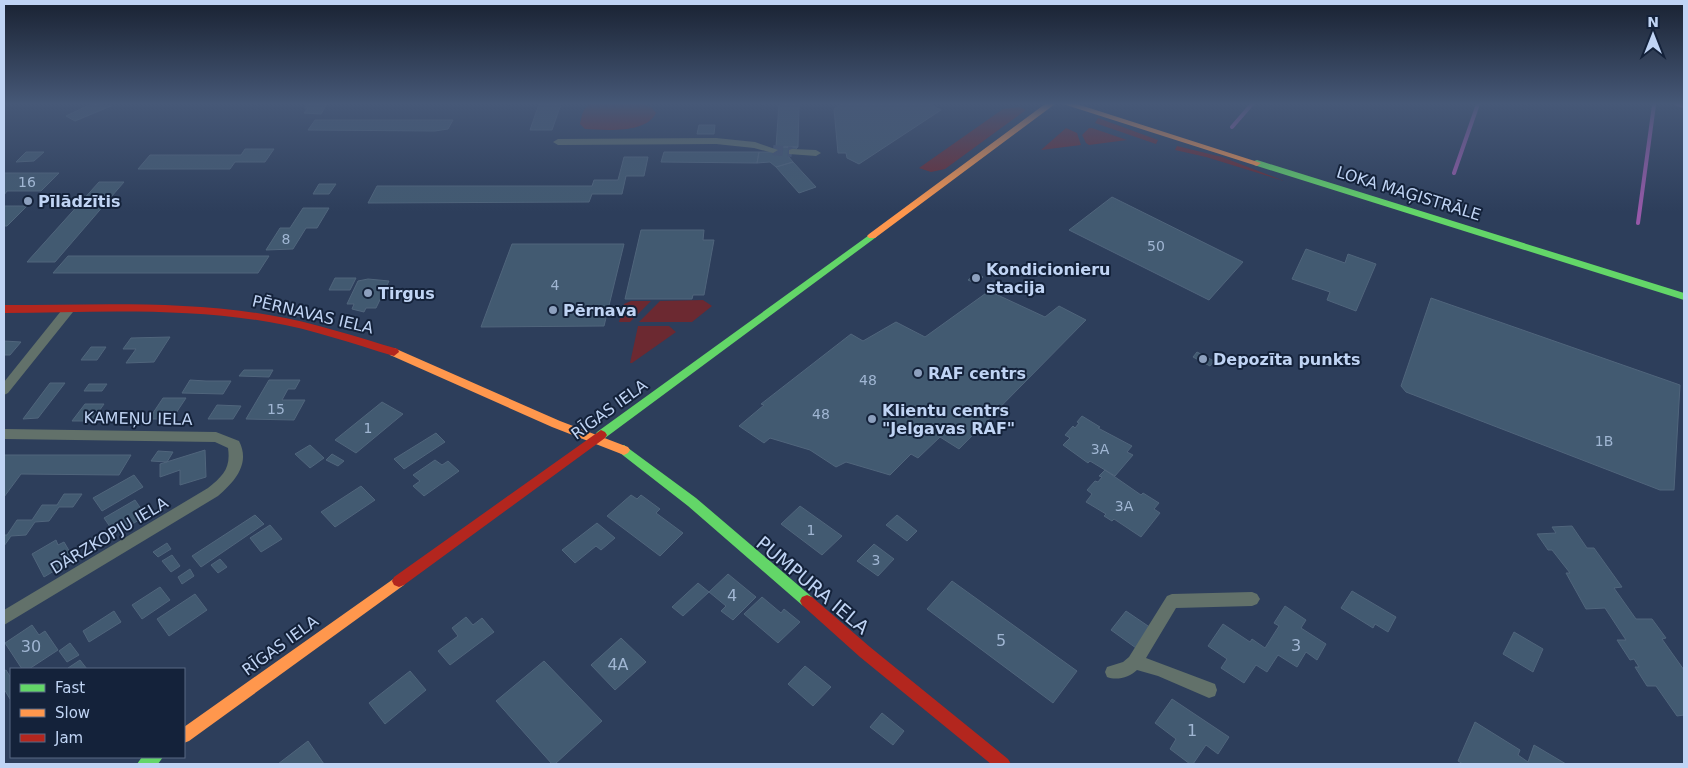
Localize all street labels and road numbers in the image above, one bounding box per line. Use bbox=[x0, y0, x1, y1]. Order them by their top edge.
street label: LOKA MAĢISTRĀLE bbox=[1334, 162, 1483, 225]
street label: PĒRNAVAS IELA bbox=[250, 291, 375, 338]
street label: RĪGAS IELA bbox=[568, 375, 651, 443]
street label: KAMEŅU IELA bbox=[83, 408, 193, 429]
street label: DĀRZKOPJU IELA bbox=[47, 493, 171, 578]
street label: PUMPURA IELA bbox=[752, 532, 874, 638]
street label: RĪGAS IELA bbox=[239, 611, 322, 679]

